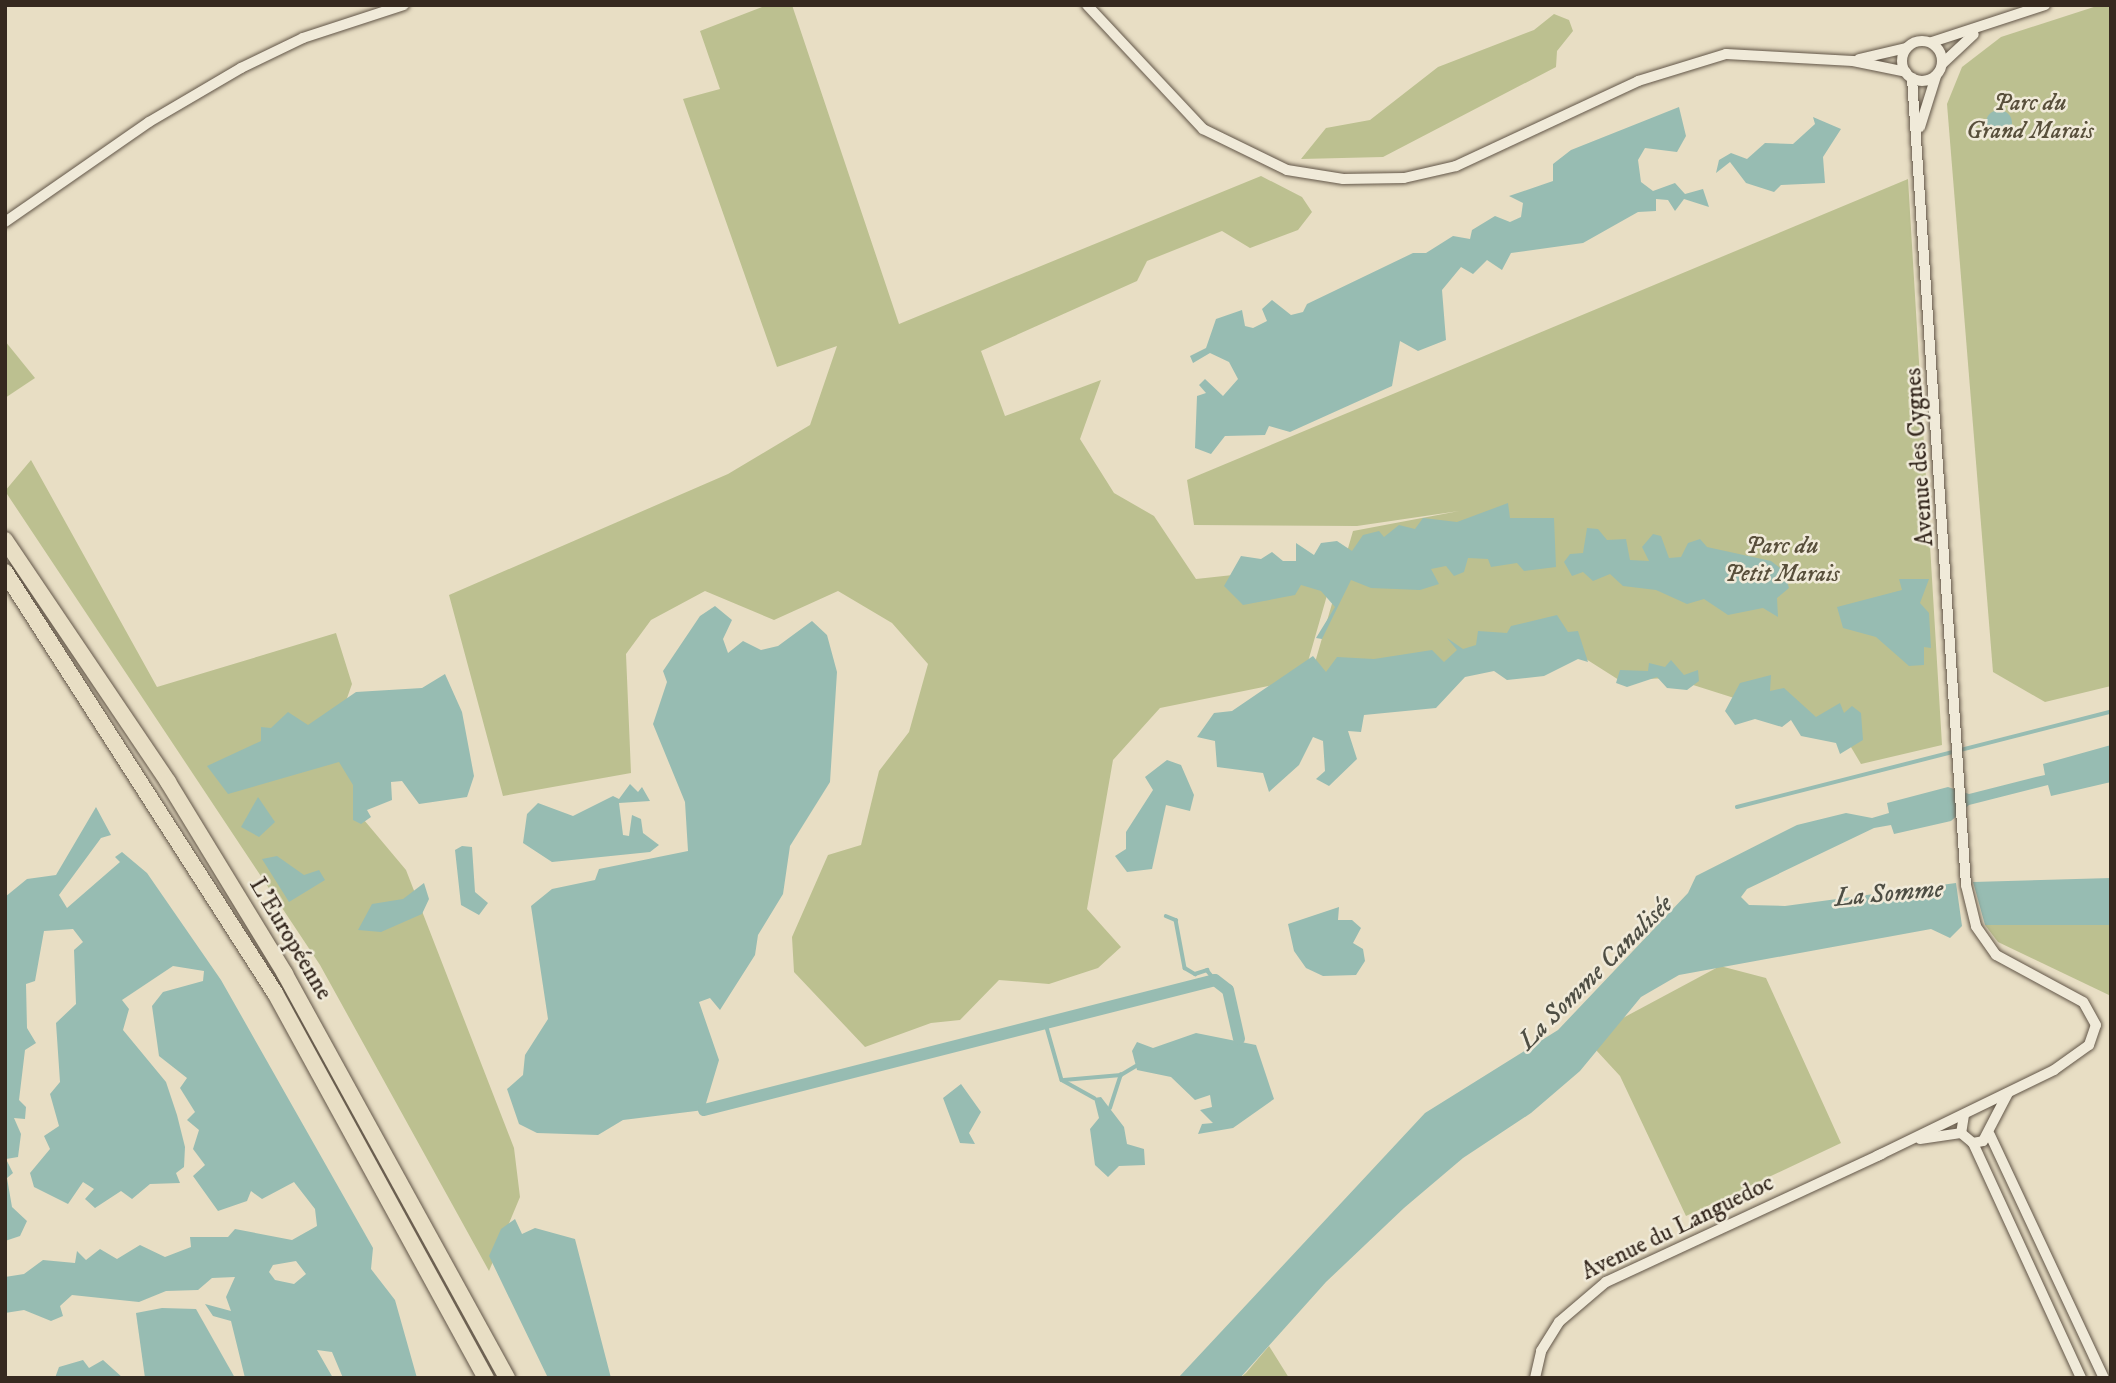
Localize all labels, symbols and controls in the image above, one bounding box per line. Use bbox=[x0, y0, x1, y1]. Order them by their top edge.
park label: Parc du Grand Marais bbox=[1966, 90, 2094, 146]
street label: Avenue des Cygnes bbox=[1899, 367, 1941, 547]
park label: Parc du Petit Marais bbox=[1724, 533, 1840, 589]
street label: L'Européenne bbox=[242, 873, 338, 1005]
water label: La Somme bbox=[1833, 874, 1945, 914]
water label: La Somme Canalisée bbox=[1512, 889, 1680, 1057]
street label: Avenue du Languedoc bbox=[1577, 1169, 1779, 1287]

